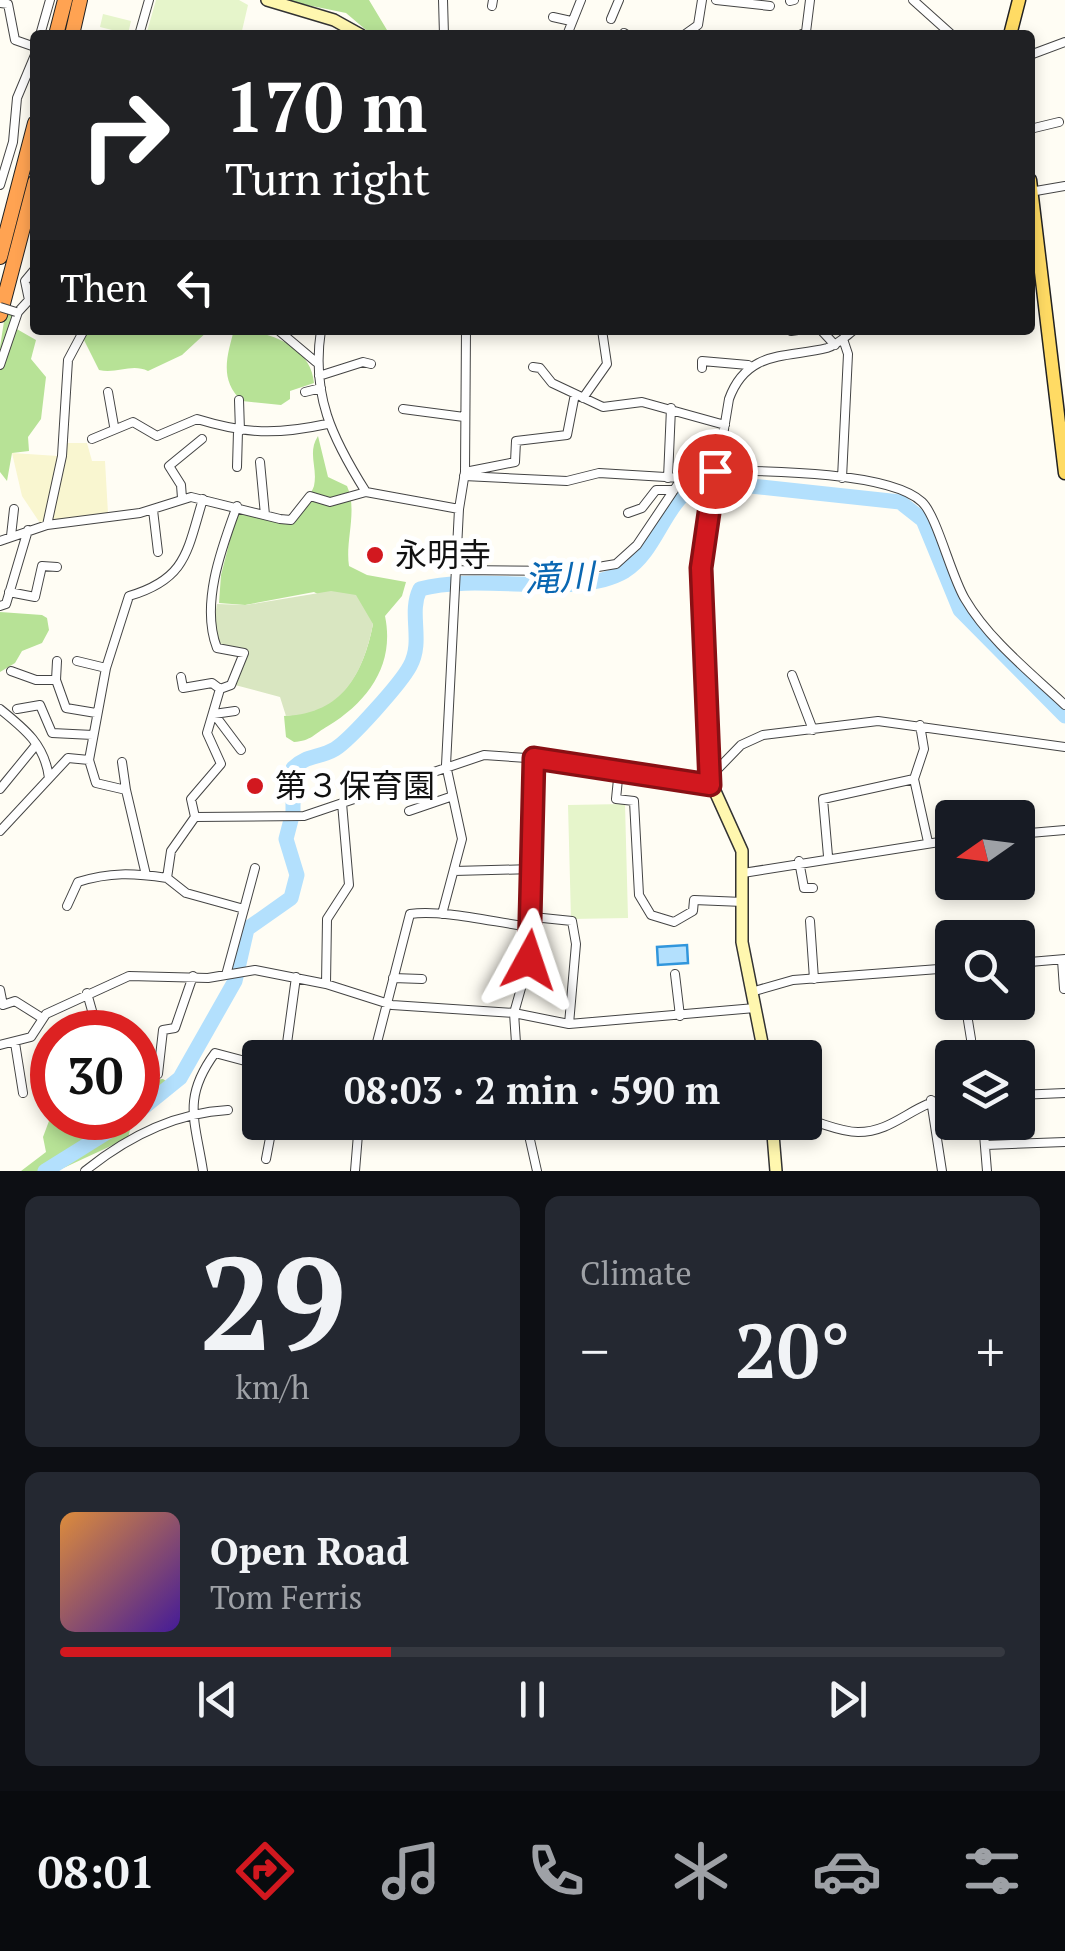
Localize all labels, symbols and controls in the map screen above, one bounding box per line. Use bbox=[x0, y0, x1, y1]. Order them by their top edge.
text: 170 m bbox=[225, 59, 427, 152]
icon: right bbox=[60, 70, 190, 200]
text: Turn right bbox=[225, 148, 430, 208]
icon: left bbox=[168, 260, 223, 315]
text: Then bbox=[60, 263, 148, 313]
pin bbox=[673, 429, 758, 514]
icon: arrive bbox=[688, 444, 743, 499]
place label: 永明寺 bbox=[395, 533, 491, 575]
marker: 永明寺 bbox=[364, 544, 386, 566]
water label: 滝川 bbox=[523, 552, 599, 602]
place label: 第３保育園 bbox=[275, 764, 435, 806]
marker: 第３保育園 bbox=[244, 775, 266, 797]
north arrow bbox=[935, 800, 1035, 900]
map controls bbox=[935, 800, 1035, 1140]
position arrow bbox=[477, 908, 581, 1012]
button: search bbox=[935, 920, 1035, 1020]
speed limit sign: 30 bbox=[30, 1010, 160, 1140]
button: layers bbox=[935, 1040, 1035, 1140]
text: 08:03 · 2 min · 590 m bbox=[344, 1065, 720, 1115]
text: 29 bbox=[199, 1215, 346, 1387]
text: Climate bbox=[580, 1252, 692, 1294]
text: 20° bbox=[735, 1300, 850, 1399]
text: − bbox=[580, 1314, 609, 1387]
text: + bbox=[976, 1314, 1005, 1387]
text: km/h bbox=[236, 1366, 309, 1408]
text: Open Road bbox=[210, 1526, 409, 1576]
text: Tom Ferris bbox=[210, 1576, 362, 1618]
icon: previous bbox=[190, 1672, 245, 1727]
icon: pause bbox=[505, 1672, 560, 1727]
icon: next bbox=[820, 1672, 875, 1727]
icon: directions bbox=[230, 1836, 300, 1906]
icon: music bbox=[376, 1836, 446, 1906]
icon: phone bbox=[521, 1836, 591, 1906]
icon: climate bbox=[666, 1836, 736, 1906]
icon: car bbox=[812, 1836, 882, 1906]
icon: filters bbox=[957, 1836, 1027, 1906]
text: 08:01 bbox=[38, 1841, 155, 1901]

